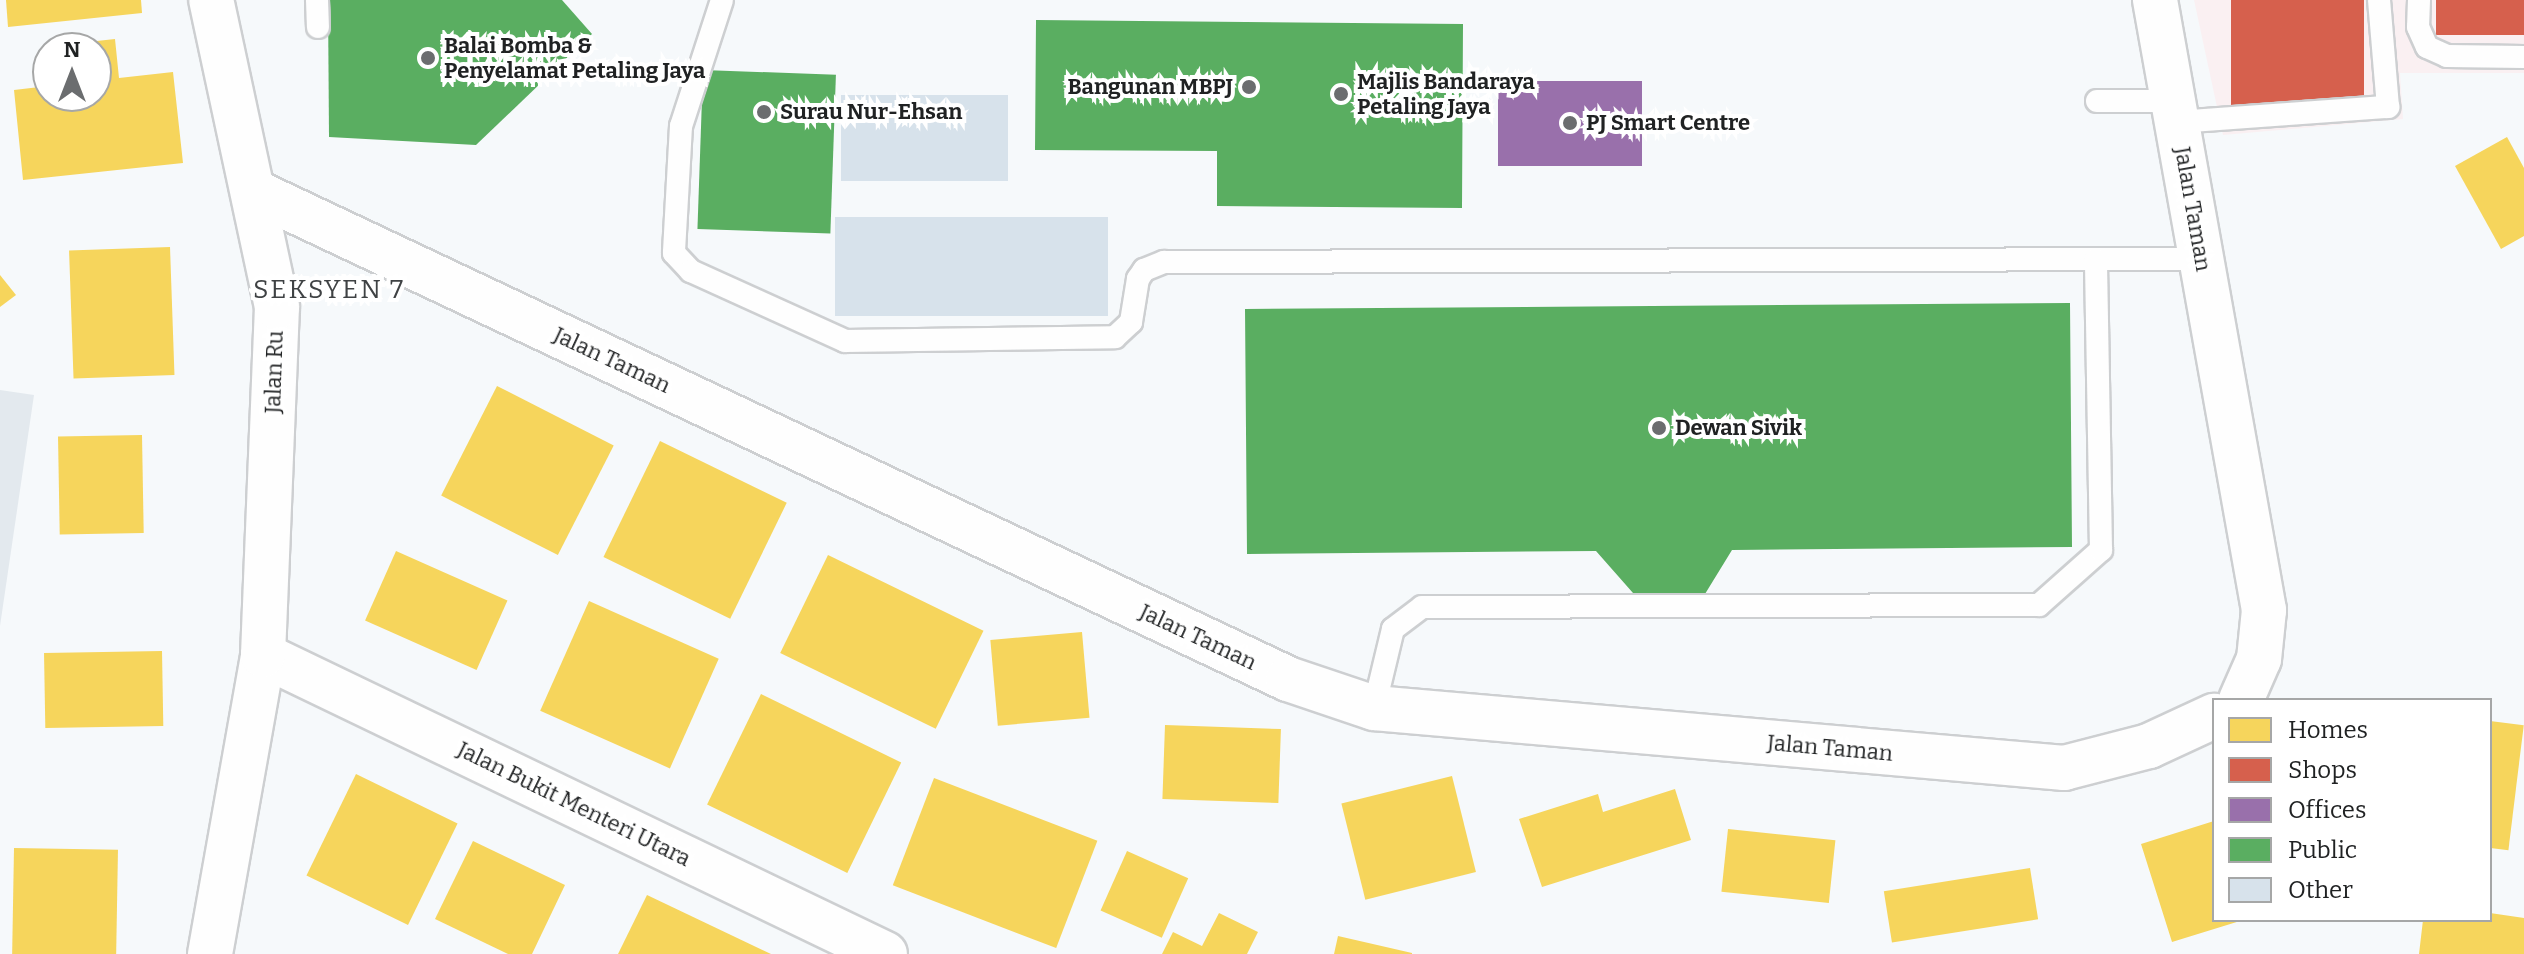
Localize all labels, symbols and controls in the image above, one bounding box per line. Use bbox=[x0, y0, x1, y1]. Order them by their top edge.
north arrow bbox=[32, 32, 112, 112]
place label: Balai Bomba & Penyelamat Petaling Jaya bbox=[444, 32, 705, 84]
text: N bbox=[64, 36, 80, 63]
marker: Balai Bomba & Penyelamat Petaling Jaya bbox=[419, 49, 437, 67]
place label: Majlis Bandaraya Petaling Jaya bbox=[1357, 68, 1535, 120]
place label: Bangunan MBPJ bbox=[1068, 74, 1233, 100]
marker: Bangunan MBPJ bbox=[1240, 78, 1258, 96]
marker: Majlis Bandaraya Petaling Jaya bbox=[1332, 85, 1350, 103]
place label: Surau Nur-Ehsan bbox=[780, 99, 962, 125]
marker: Surau Nur-Ehsan bbox=[755, 103, 773, 121]
place label: PJ Smart Centre bbox=[1586, 110, 1750, 136]
marker: PJ Smart Centre bbox=[1561, 114, 1579, 132]
street label: Jalan Taman bbox=[2169, 145, 2217, 273]
district label: SEKSYEN 7 bbox=[253, 274, 405, 306]
street label: Jalan Taman bbox=[549, 321, 675, 399]
street label: Jalan Ru bbox=[259, 330, 289, 414]
place label: Dewan Sivik bbox=[1675, 415, 1802, 441]
marker: Dewan Sivik bbox=[1650, 419, 1668, 437]
street label: Jalan Taman bbox=[1135, 598, 1261, 676]
legend bbox=[2212, 698, 2492, 922]
text: Homes bbox=[2288, 716, 2368, 744]
street label: Jalan Taman bbox=[1766, 729, 1894, 767]
street label: Jalan Bukit Menteri Utara bbox=[453, 736, 695, 872]
text: Shops bbox=[2288, 756, 2357, 784]
text: Offices bbox=[2288, 796, 2366, 824]
text: Public bbox=[2288, 836, 2357, 864]
text: Other bbox=[2288, 876, 2353, 904]

